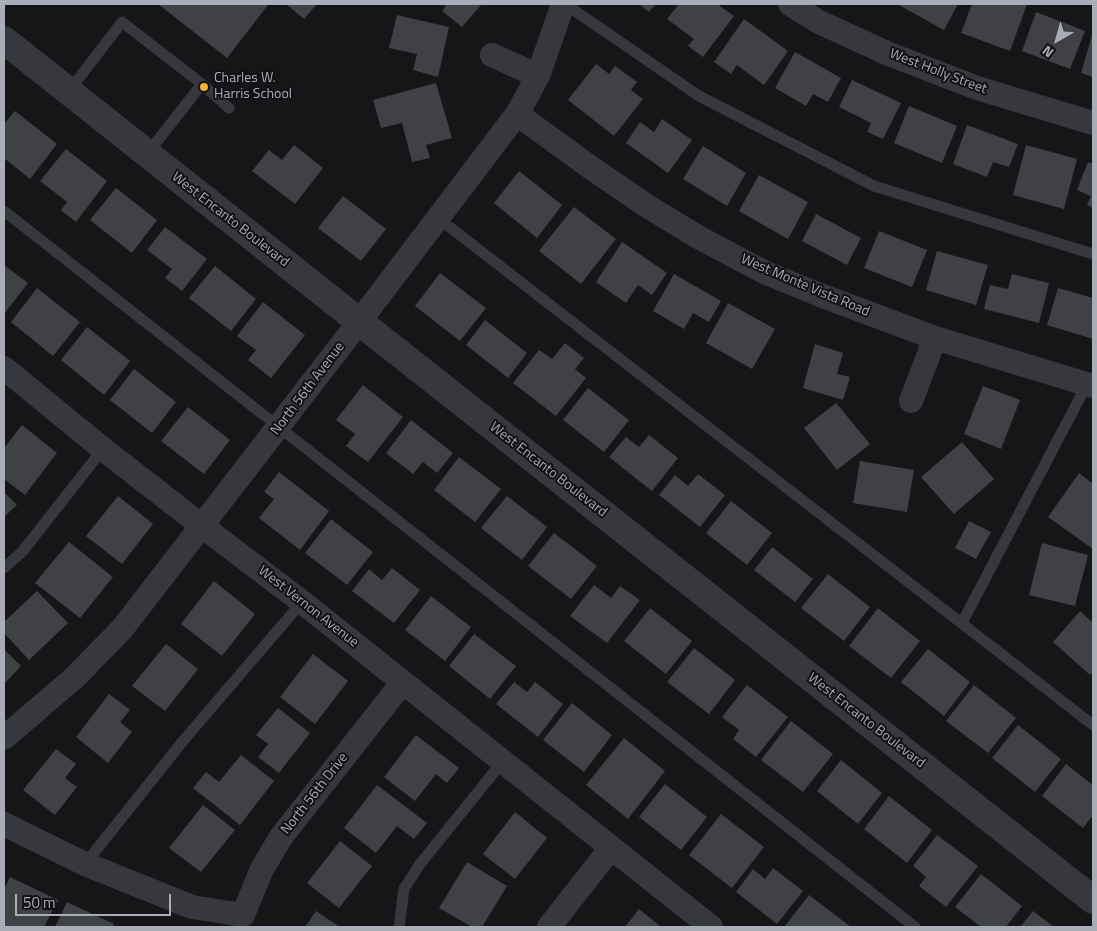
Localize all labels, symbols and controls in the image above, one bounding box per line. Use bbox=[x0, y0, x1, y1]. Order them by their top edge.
north arrow bbox=[1032, 15, 1082, 65]
text: N bbox=[1037, 41, 1058, 63]
street label: West Holly Street bbox=[887, 46, 989, 98]
place label: Charles W. Harris School bbox=[214, 71, 292, 104]
marker: Charles W. Harris School bbox=[198, 81, 210, 93]
street label: West Encanto Boulevard bbox=[168, 169, 292, 271]
street label: West Monte Vista Road bbox=[738, 251, 872, 321]
street label: North 56th Avenue bbox=[268, 339, 348, 439]
street label: West Encanto Boulevard bbox=[486, 419, 610, 521]
street label: West Vernon Avenue bbox=[255, 563, 361, 651]
street label: West Encanto Boulevard bbox=[804, 670, 928, 772]
street label: North 56th Drive bbox=[278, 750, 352, 838]
scale bar bbox=[18, 884, 174, 916]
text: 50 m bbox=[23, 891, 56, 914]

